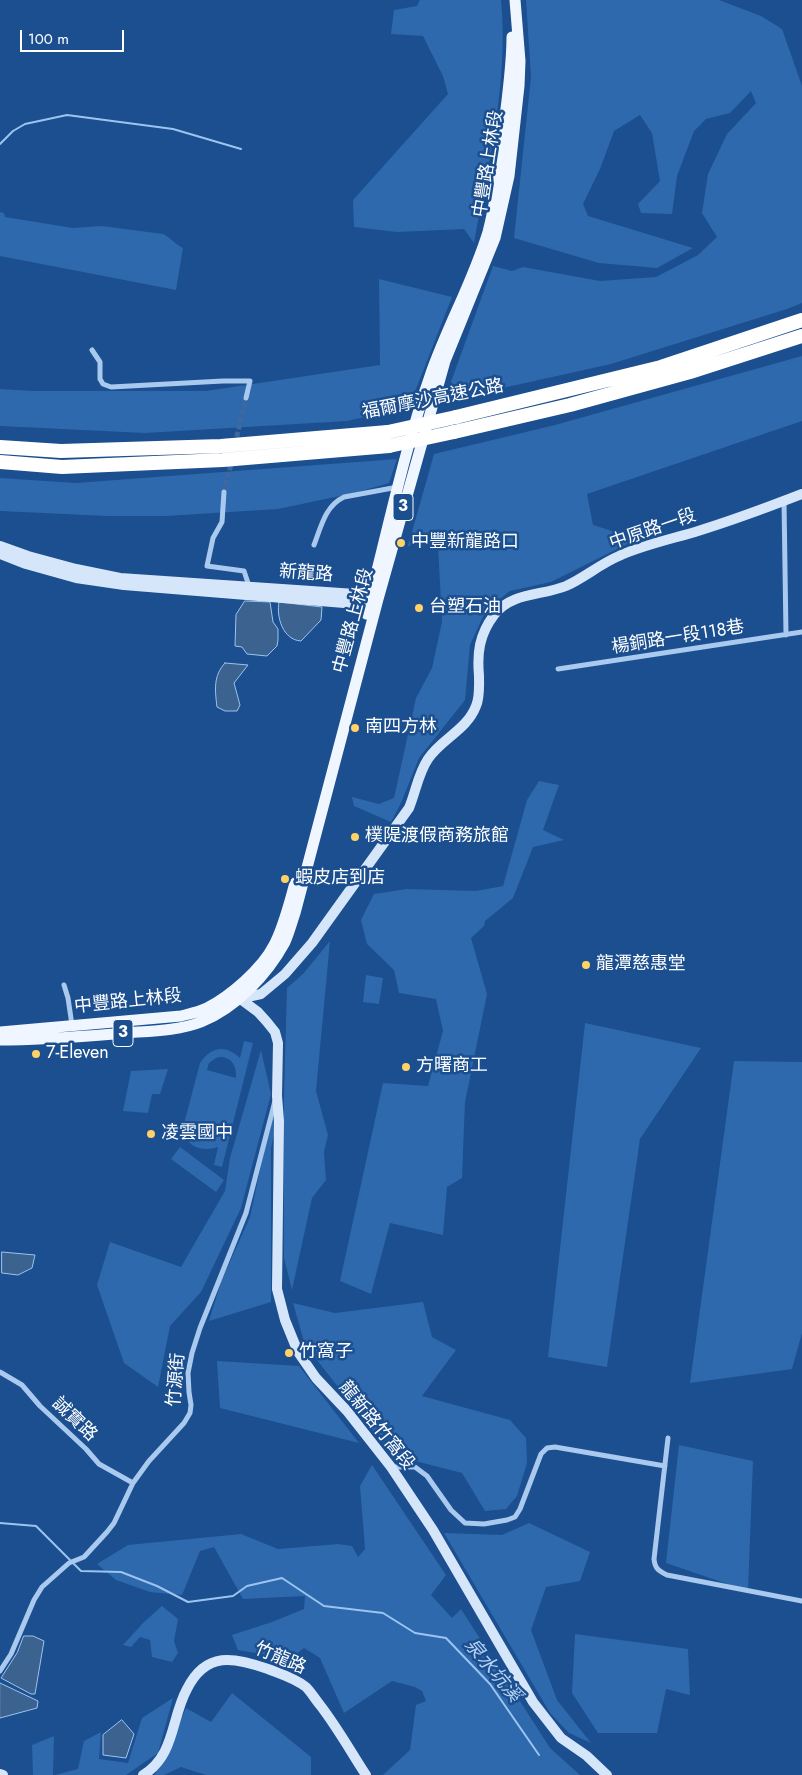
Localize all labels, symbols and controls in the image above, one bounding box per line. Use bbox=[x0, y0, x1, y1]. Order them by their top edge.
scale bar bbox=[22, 20, 126, 52]
text: 100 m bbox=[28, 28, 69, 50]
street label: 中豐路上林段 bbox=[470, 109, 508, 219]
street label: 福爾摩沙高速公路 bbox=[360, 376, 506, 424]
road number: 3 bbox=[393, 494, 413, 520]
street label: 中原路一段 bbox=[607, 505, 699, 555]
place label: 中豐新龍路口 bbox=[411, 532, 519, 554]
marker: 中豐新龍路口 bbox=[395, 537, 407, 549]
street label: 新龍路 bbox=[278, 561, 334, 587]
street label: 中豐路上林段 bbox=[330, 566, 378, 676]
place label: 台塑石油 bbox=[429, 597, 501, 619]
marker: 台塑石油 bbox=[413, 602, 425, 614]
street label: 楊銅路一段118巷 bbox=[610, 617, 746, 659]
place label: 南四方林 bbox=[365, 717, 437, 739]
marker: 南四方林 bbox=[349, 722, 361, 734]
place label: 樸隄渡假商務旅館 bbox=[365, 826, 509, 848]
marker: 樸隄渡假商務旅館 bbox=[349, 831, 361, 843]
place label: 蝦皮店到店 bbox=[295, 868, 385, 890]
marker: 蝦皮店到店 bbox=[279, 873, 291, 885]
place label: 龍潭慈惠堂 bbox=[596, 954, 686, 976]
marker: 龍潭慈惠堂 bbox=[580, 959, 592, 971]
street label: 中豐路上林段 bbox=[73, 986, 183, 1018]
road number: 3 bbox=[113, 1020, 133, 1046]
place label: 7-Eleven bbox=[46, 1043, 109, 1065]
marker: 7-Eleven bbox=[30, 1048, 42, 1060]
place label: 方曙商工 bbox=[416, 1056, 488, 1078]
marker: 方曙商工 bbox=[400, 1061, 412, 1073]
place label: 凌雲國中 bbox=[161, 1123, 233, 1145]
marker: 凌雲國中 bbox=[145, 1128, 157, 1140]
place label: 竹窩子 bbox=[299, 1342, 353, 1364]
marker: 竹窩子 bbox=[283, 1347, 295, 1359]
street label: 竹源街 bbox=[164, 1352, 190, 1408]
street label: 龍新路竹窩段 bbox=[334, 1377, 418, 1475]
street label: 誠實路 bbox=[47, 1393, 101, 1447]
water label: 泉水坑溪 bbox=[459, 1635, 525, 1707]
street label: 竹龍路 bbox=[251, 1639, 309, 1679]

